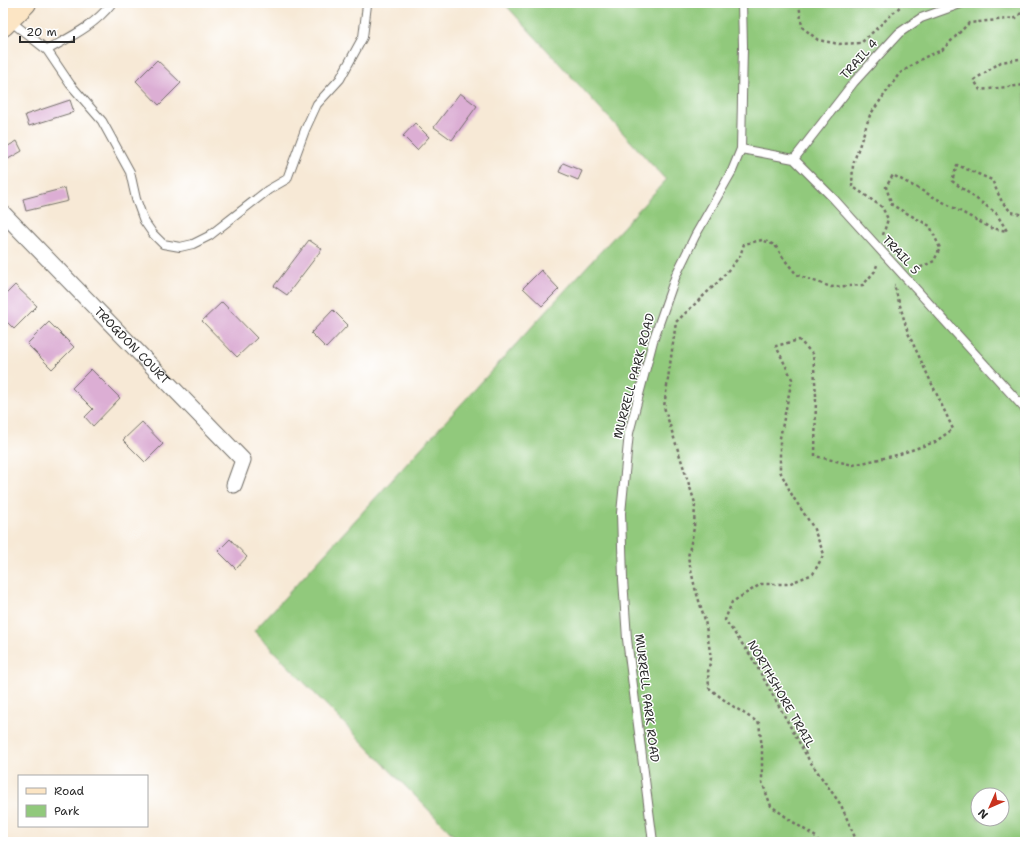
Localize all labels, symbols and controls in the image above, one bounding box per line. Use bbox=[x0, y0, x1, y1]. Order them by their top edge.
scale bar bbox=[20, 18, 74, 44]
text: 20 m bbox=[26, 24, 57, 40]
street label: TRAIL 4 bbox=[837, 35, 881, 83]
street label: TRAIL 5 bbox=[879, 232, 923, 278]
street label: TROGDON COURT bbox=[91, 304, 174, 388]
street label: MURRELL PARK ROAD bbox=[610, 312, 658, 440]
street label: MURRELL PARK ROAD bbox=[631, 633, 663, 763]
street label: NORTHSHORE TRAIL bbox=[744, 637, 819, 751]
legend bbox=[18, 775, 148, 827]
text: Road bbox=[54, 783, 85, 799]
north arrow bbox=[970, 787, 1010, 827]
text: Park bbox=[54, 803, 80, 819]
text: N bbox=[975, 805, 992, 822]

